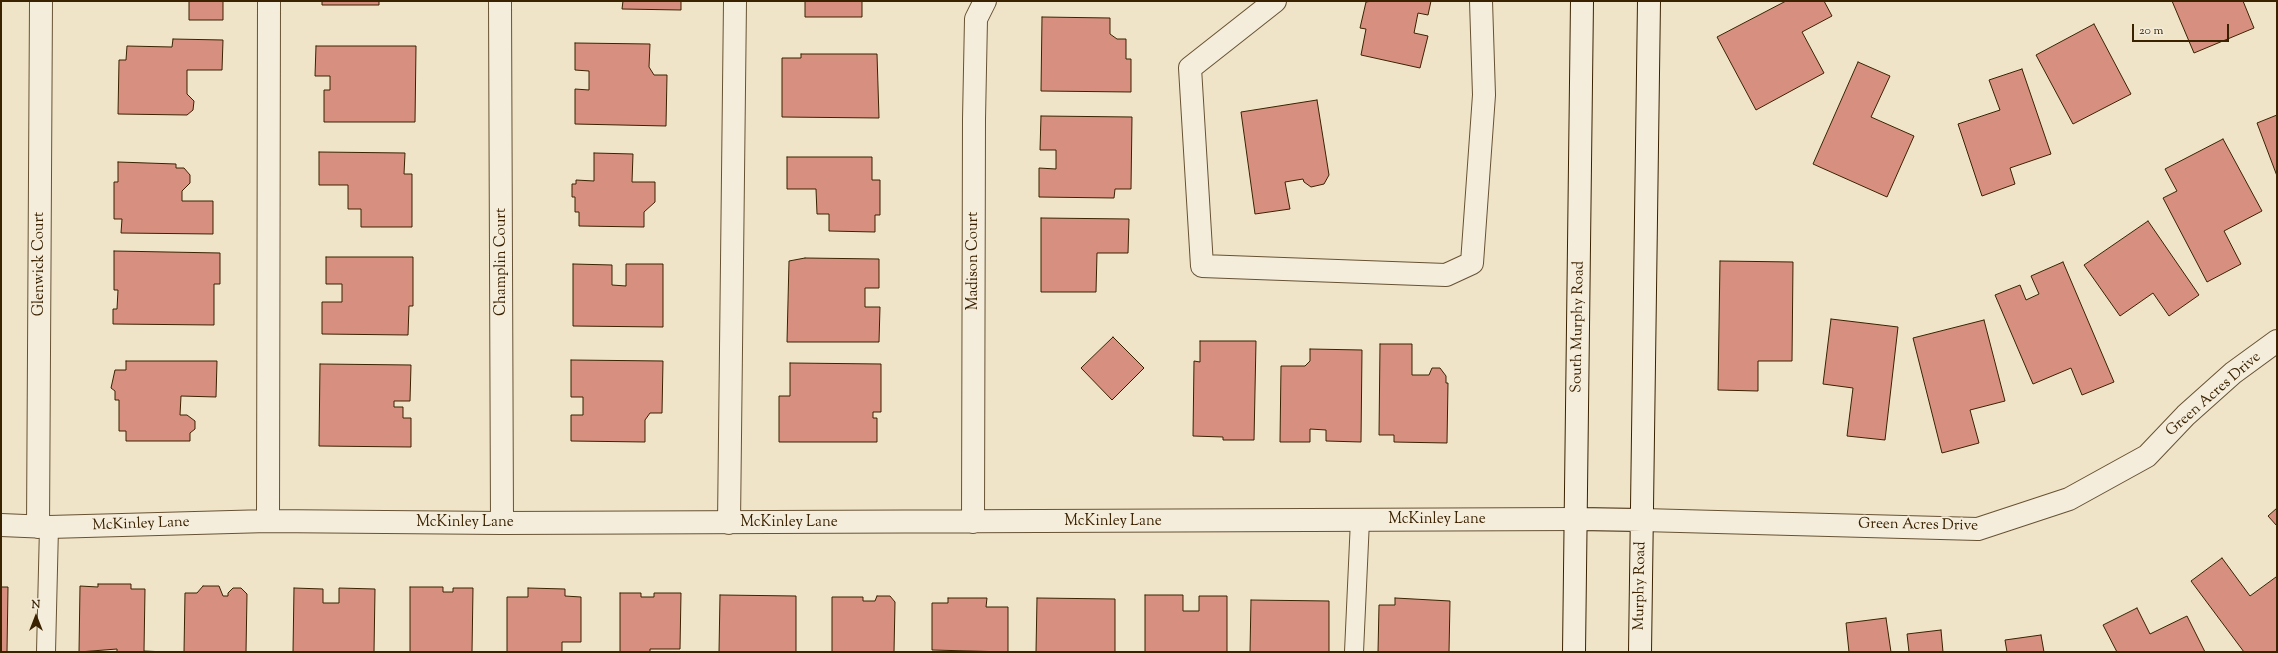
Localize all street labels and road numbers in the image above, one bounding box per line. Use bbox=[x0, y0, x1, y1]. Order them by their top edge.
street label: Champlin Court bbox=[493, 208, 511, 316]
street label: Glenwick Court bbox=[31, 212, 49, 316]
street label: Madison Court bbox=[965, 212, 983, 310]
street label: South Murphy Road bbox=[1569, 261, 1589, 393]
street label: Green Acres Drive bbox=[2163, 349, 2265, 441]
street label: McKinley Lane bbox=[1388, 511, 1486, 529]
street label: McKinley Lane bbox=[1064, 513, 1162, 531]
street label: McKinley Lane bbox=[92, 514, 190, 536]
street label: McKinley Lane bbox=[416, 514, 514, 532]
street label: McKinley Lane bbox=[740, 514, 838, 532]
street label: Green Acres Drive bbox=[1858, 516, 1978, 536]
street label: Murphy Road bbox=[1631, 541, 1651, 631]

